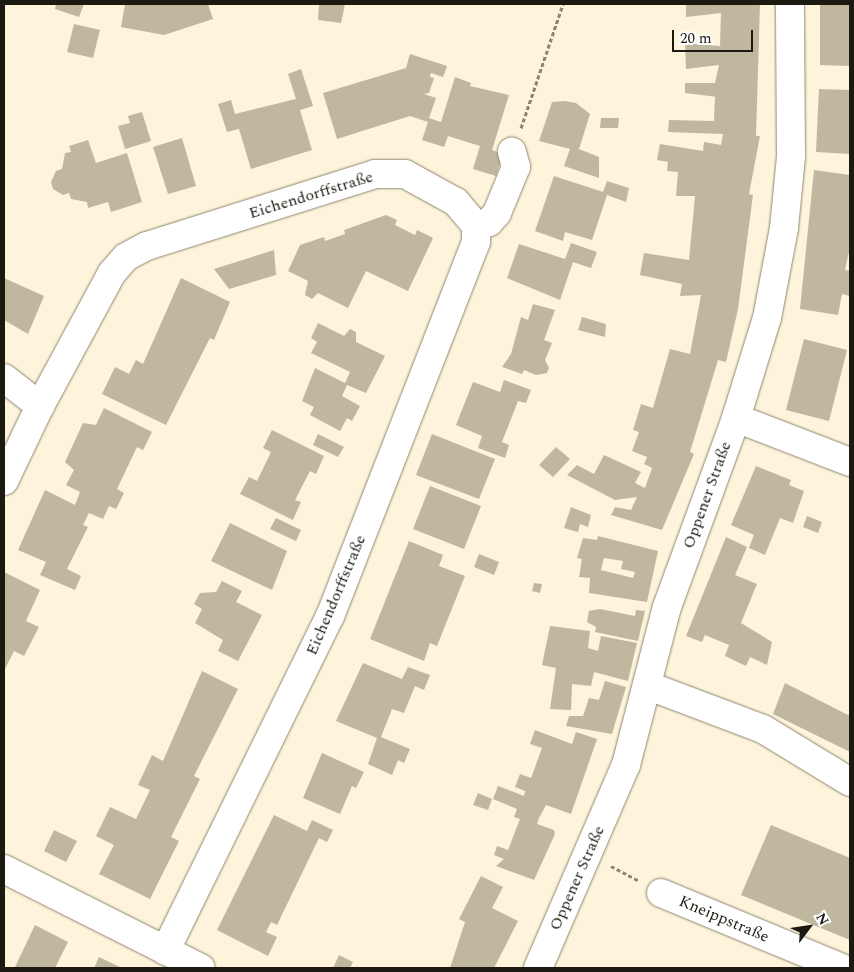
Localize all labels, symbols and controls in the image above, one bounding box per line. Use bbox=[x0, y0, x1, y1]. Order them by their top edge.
scale bar bbox=[674, 20, 755, 52]
text: 20 m bbox=[680, 27, 712, 50]
street label: Eichendorffstraße bbox=[247, 167, 375, 223]
street label: Oppener Straße bbox=[679, 439, 735, 551]
street label: Eichendorffstraße bbox=[302, 532, 370, 658]
street label: Oppener Straße bbox=[545, 823, 609, 933]
street label: Kneippstraße bbox=[676, 891, 772, 947]
north arrow bbox=[784, 902, 834, 952]
text: N bbox=[810, 909, 834, 929]

